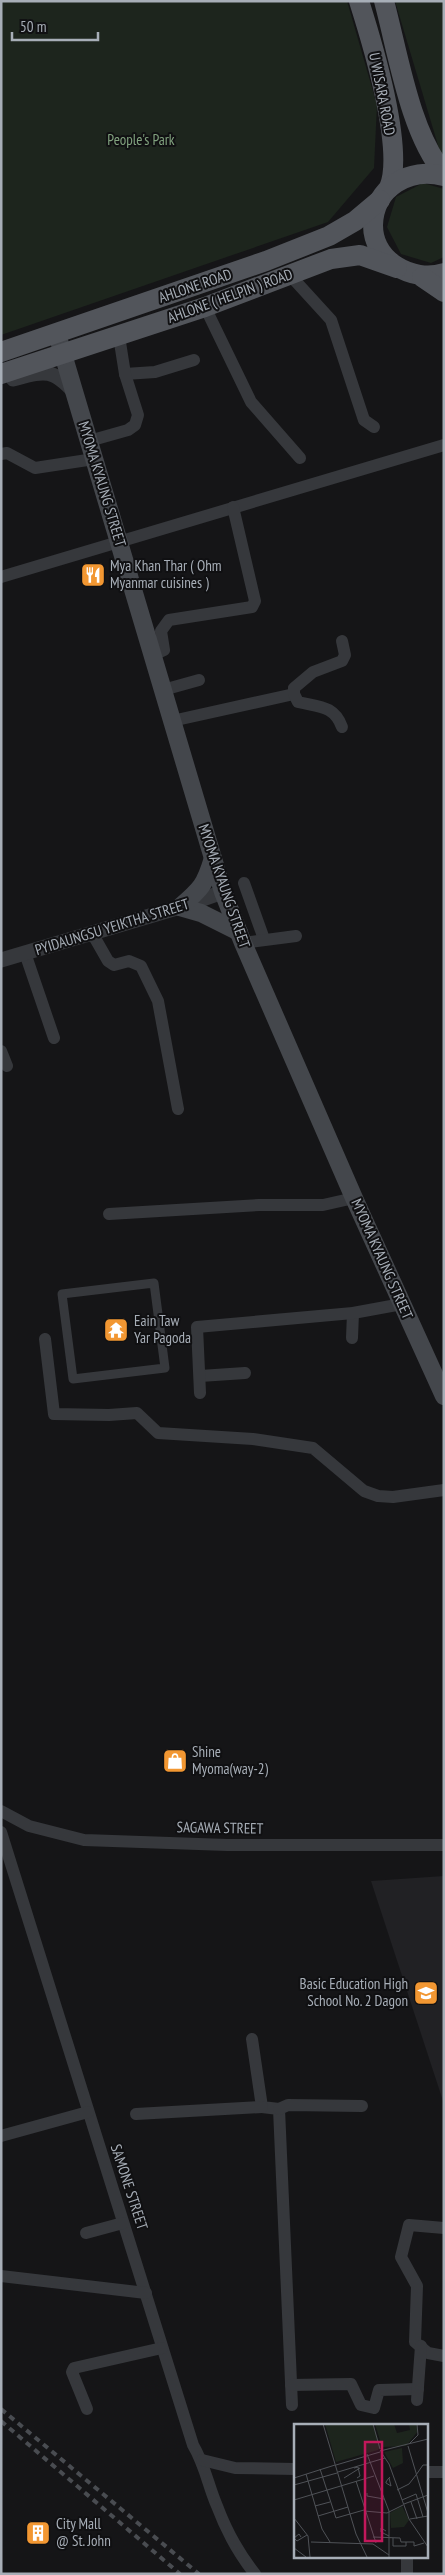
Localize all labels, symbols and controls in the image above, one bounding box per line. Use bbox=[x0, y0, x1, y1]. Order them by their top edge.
scale bar bbox=[12, 10, 99, 42]
text: 50 m bbox=[20, 17, 46, 36]
street label: U WISARA ROAD bbox=[365, 51, 400, 137]
park label: People's Park bbox=[107, 130, 175, 149]
street label: AHLONE ROAD bbox=[156, 264, 234, 307]
street label: AHLONE ( HELPIN ) ROAD bbox=[165, 264, 295, 327]
street label: MYOMA KYAUNG STREET bbox=[74, 419, 131, 549]
place label: Mya Khan Thar ( Ohm Myanmar cuisines ) bbox=[110, 556, 222, 592]
restaurant icon: Mya Khan Thar ( Ohm Myanmar cuisines ) bbox=[80, 562, 106, 588]
street label: MYOMA KYAUNG STREET bbox=[194, 821, 255, 951]
street label: PYIDAUNGSU YEIKTHA STREET bbox=[33, 894, 191, 959]
street label: MYOMA KYAUNG STREET bbox=[347, 1196, 418, 1322]
place label: Eain Taw Yar Pagoda bbox=[134, 1311, 191, 1347]
temple icon: Eain Taw Yar Pagoda bbox=[103, 1317, 129, 1343]
place label: Shine Myoma(way-2) bbox=[192, 1742, 269, 1778]
shop icon: Shine Myoma(way-2) bbox=[162, 1748, 188, 1774]
street label: SAGAWA STREET bbox=[177, 1817, 264, 1838]
place label: Basic Education High School No. 2 Dagon bbox=[300, 1974, 408, 2010]
school or university icon: Basic Education High School No. 2 Dagon bbox=[413, 1980, 439, 2006]
street label: SAMONE STREET bbox=[107, 2142, 152, 2232]
inset map bbox=[294, 2424, 428, 2558]
place label: City Mall @ St. John bbox=[56, 2514, 111, 2550]
building icon: City Mall @ St. John bbox=[25, 2520, 51, 2546]

